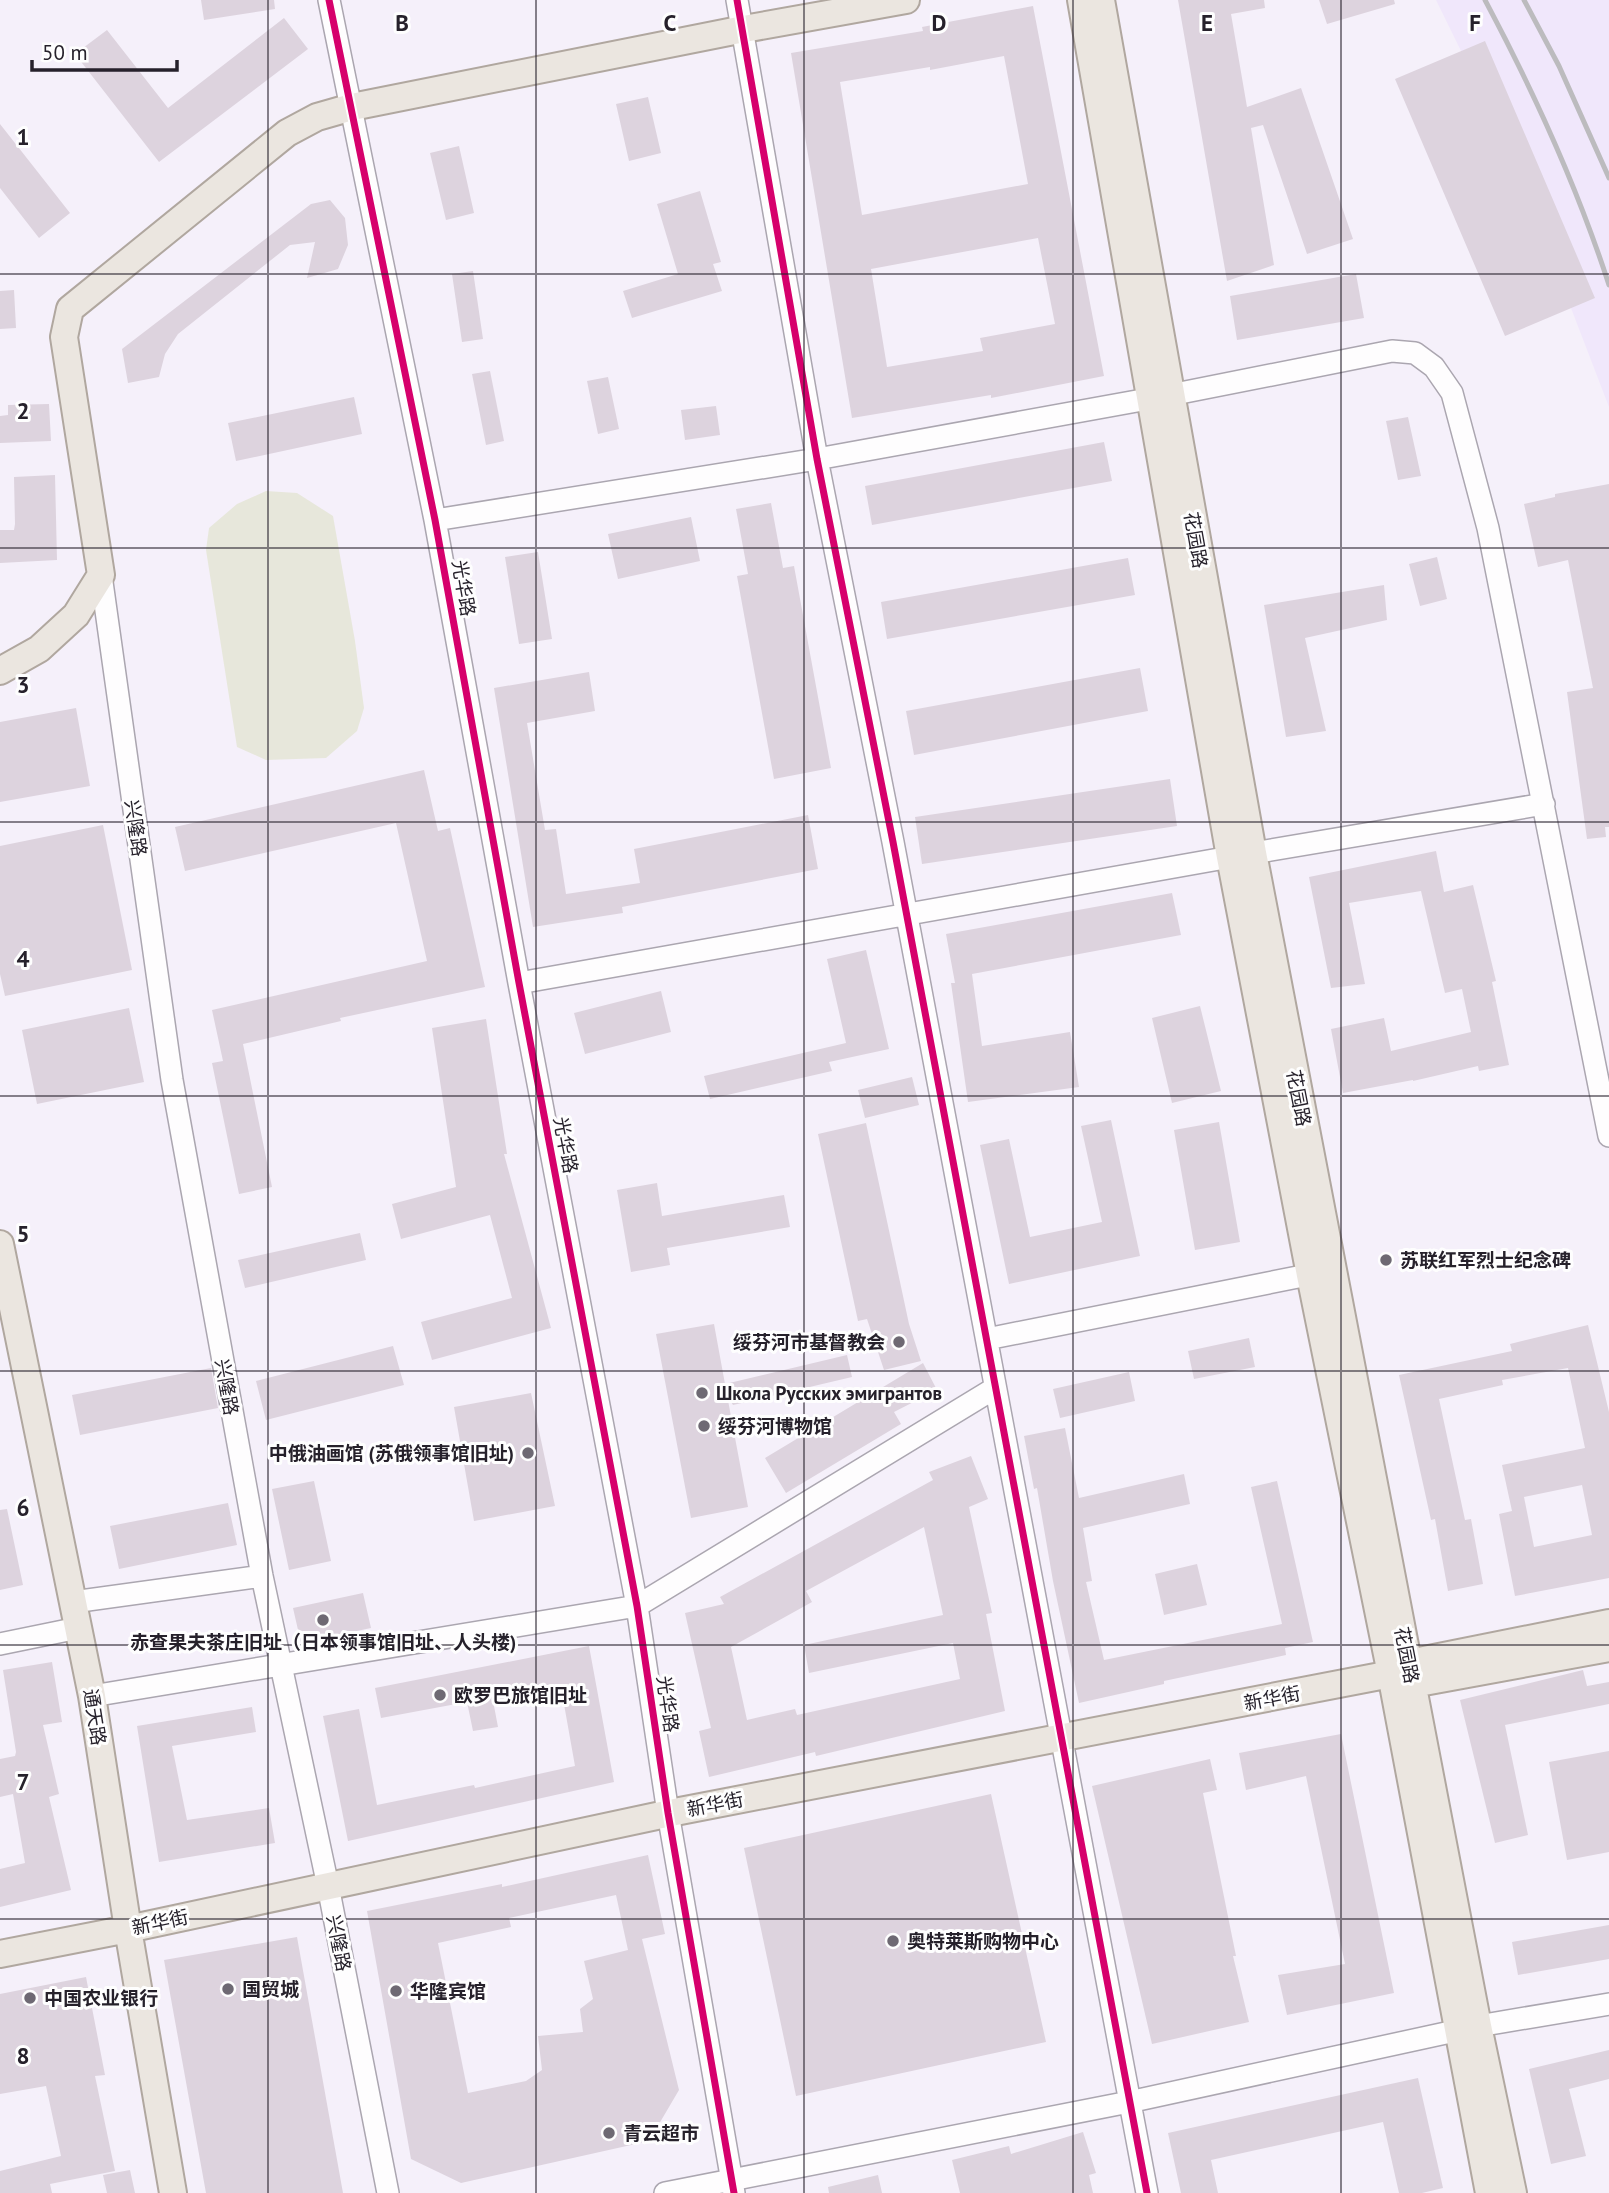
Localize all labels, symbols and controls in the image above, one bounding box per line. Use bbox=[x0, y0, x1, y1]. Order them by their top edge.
text: B bbox=[395, 8, 409, 37]
text: C bbox=[664, 8, 677, 37]
text: D bbox=[932, 8, 946, 37]
text: E bbox=[1201, 8, 1213, 37]
text: F bbox=[1469, 8, 1481, 37]
scale bar bbox=[32, 28, 177, 72]
text: 50 m bbox=[42, 39, 88, 66]
text: 1 bbox=[16, 122, 30, 151]
text: 2 bbox=[16, 396, 30, 425]
street label: 花园路 bbox=[1179, 510, 1213, 570]
street label: 光华路 bbox=[447, 558, 481, 618]
text: 3 bbox=[16, 670, 30, 699]
street label: 兴隆路 bbox=[120, 798, 152, 858]
text: 4 bbox=[16, 944, 30, 973]
street label: 花园路 bbox=[1282, 1068, 1316, 1128]
street label: 光华路 bbox=[549, 1115, 583, 1175]
text: 5 bbox=[16, 1219, 30, 1248]
place label: 苏联红军烈士纪念碑 bbox=[1400, 1248, 1571, 1272]
marker: 苏联红军烈士纪念碑 bbox=[1378, 1252, 1394, 1268]
place label: 绥芬河市基督教会 bbox=[733, 1330, 885, 1354]
marker: 绥芬河市基督教会 bbox=[891, 1334, 907, 1350]
street label: 兴隆路 bbox=[210, 1357, 244, 1417]
place label: Школа Русских эмигрантов bbox=[716, 1381, 942, 1405]
marker: Школа Русских эмигрантов bbox=[694, 1385, 710, 1401]
place label: 绥芬河博物馆 bbox=[718, 1414, 832, 1438]
marker: 绥芬河博物馆 bbox=[696, 1418, 712, 1434]
place label: 中俄油画馆 (苏俄领事馆旧址) bbox=[269, 1441, 514, 1465]
marker: 中俄油画馆 (苏俄领事馆旧址) bbox=[520, 1445, 536, 1461]
text: 6 bbox=[16, 1493, 30, 1522]
marker: 赤查果夫茶庄旧址（日本领事馆旧址、人头楼) bbox=[315, 1612, 331, 1628]
street label: 花园路 bbox=[1390, 1625, 1424, 1685]
place label: 赤查果夫茶庄旧址（日本领事馆旧址、人头楼) bbox=[130, 1630, 516, 1654]
street label: 光华路 bbox=[652, 1674, 684, 1734]
street label: 新华街 bbox=[1242, 1681, 1302, 1715]
place label: 欧罗巴旅馆旧址 bbox=[454, 1683, 587, 1707]
street label: 通天路 bbox=[79, 1687, 111, 1747]
marker: 欧罗巴旅馆旧址 bbox=[432, 1687, 448, 1703]
text: 7 bbox=[16, 1767, 30, 1796]
street label: 新华街 bbox=[685, 1787, 745, 1821]
street label: 新华街 bbox=[130, 1904, 190, 1940]
street label: 兴隆路 bbox=[322, 1913, 356, 1973]
place label: 奥特莱斯购物中心 bbox=[907, 1929, 1059, 1953]
marker: 奥特莱斯购物中心 bbox=[885, 1933, 901, 1949]
place label: 国贸城 bbox=[242, 1977, 299, 2001]
place label: 华隆宾馆 bbox=[410, 1979, 486, 2003]
marker: 国贸城 bbox=[220, 1981, 236, 1997]
marker: 华隆宾馆 bbox=[388, 1983, 404, 1999]
place label: 中国农业银行 bbox=[44, 1986, 158, 2010]
marker: 中国农业银行 bbox=[22, 1990, 38, 2006]
text: 8 bbox=[16, 2041, 30, 2070]
place label: 青云超市 bbox=[623, 2121, 699, 2145]
marker: 青云超市 bbox=[601, 2125, 617, 2141]

